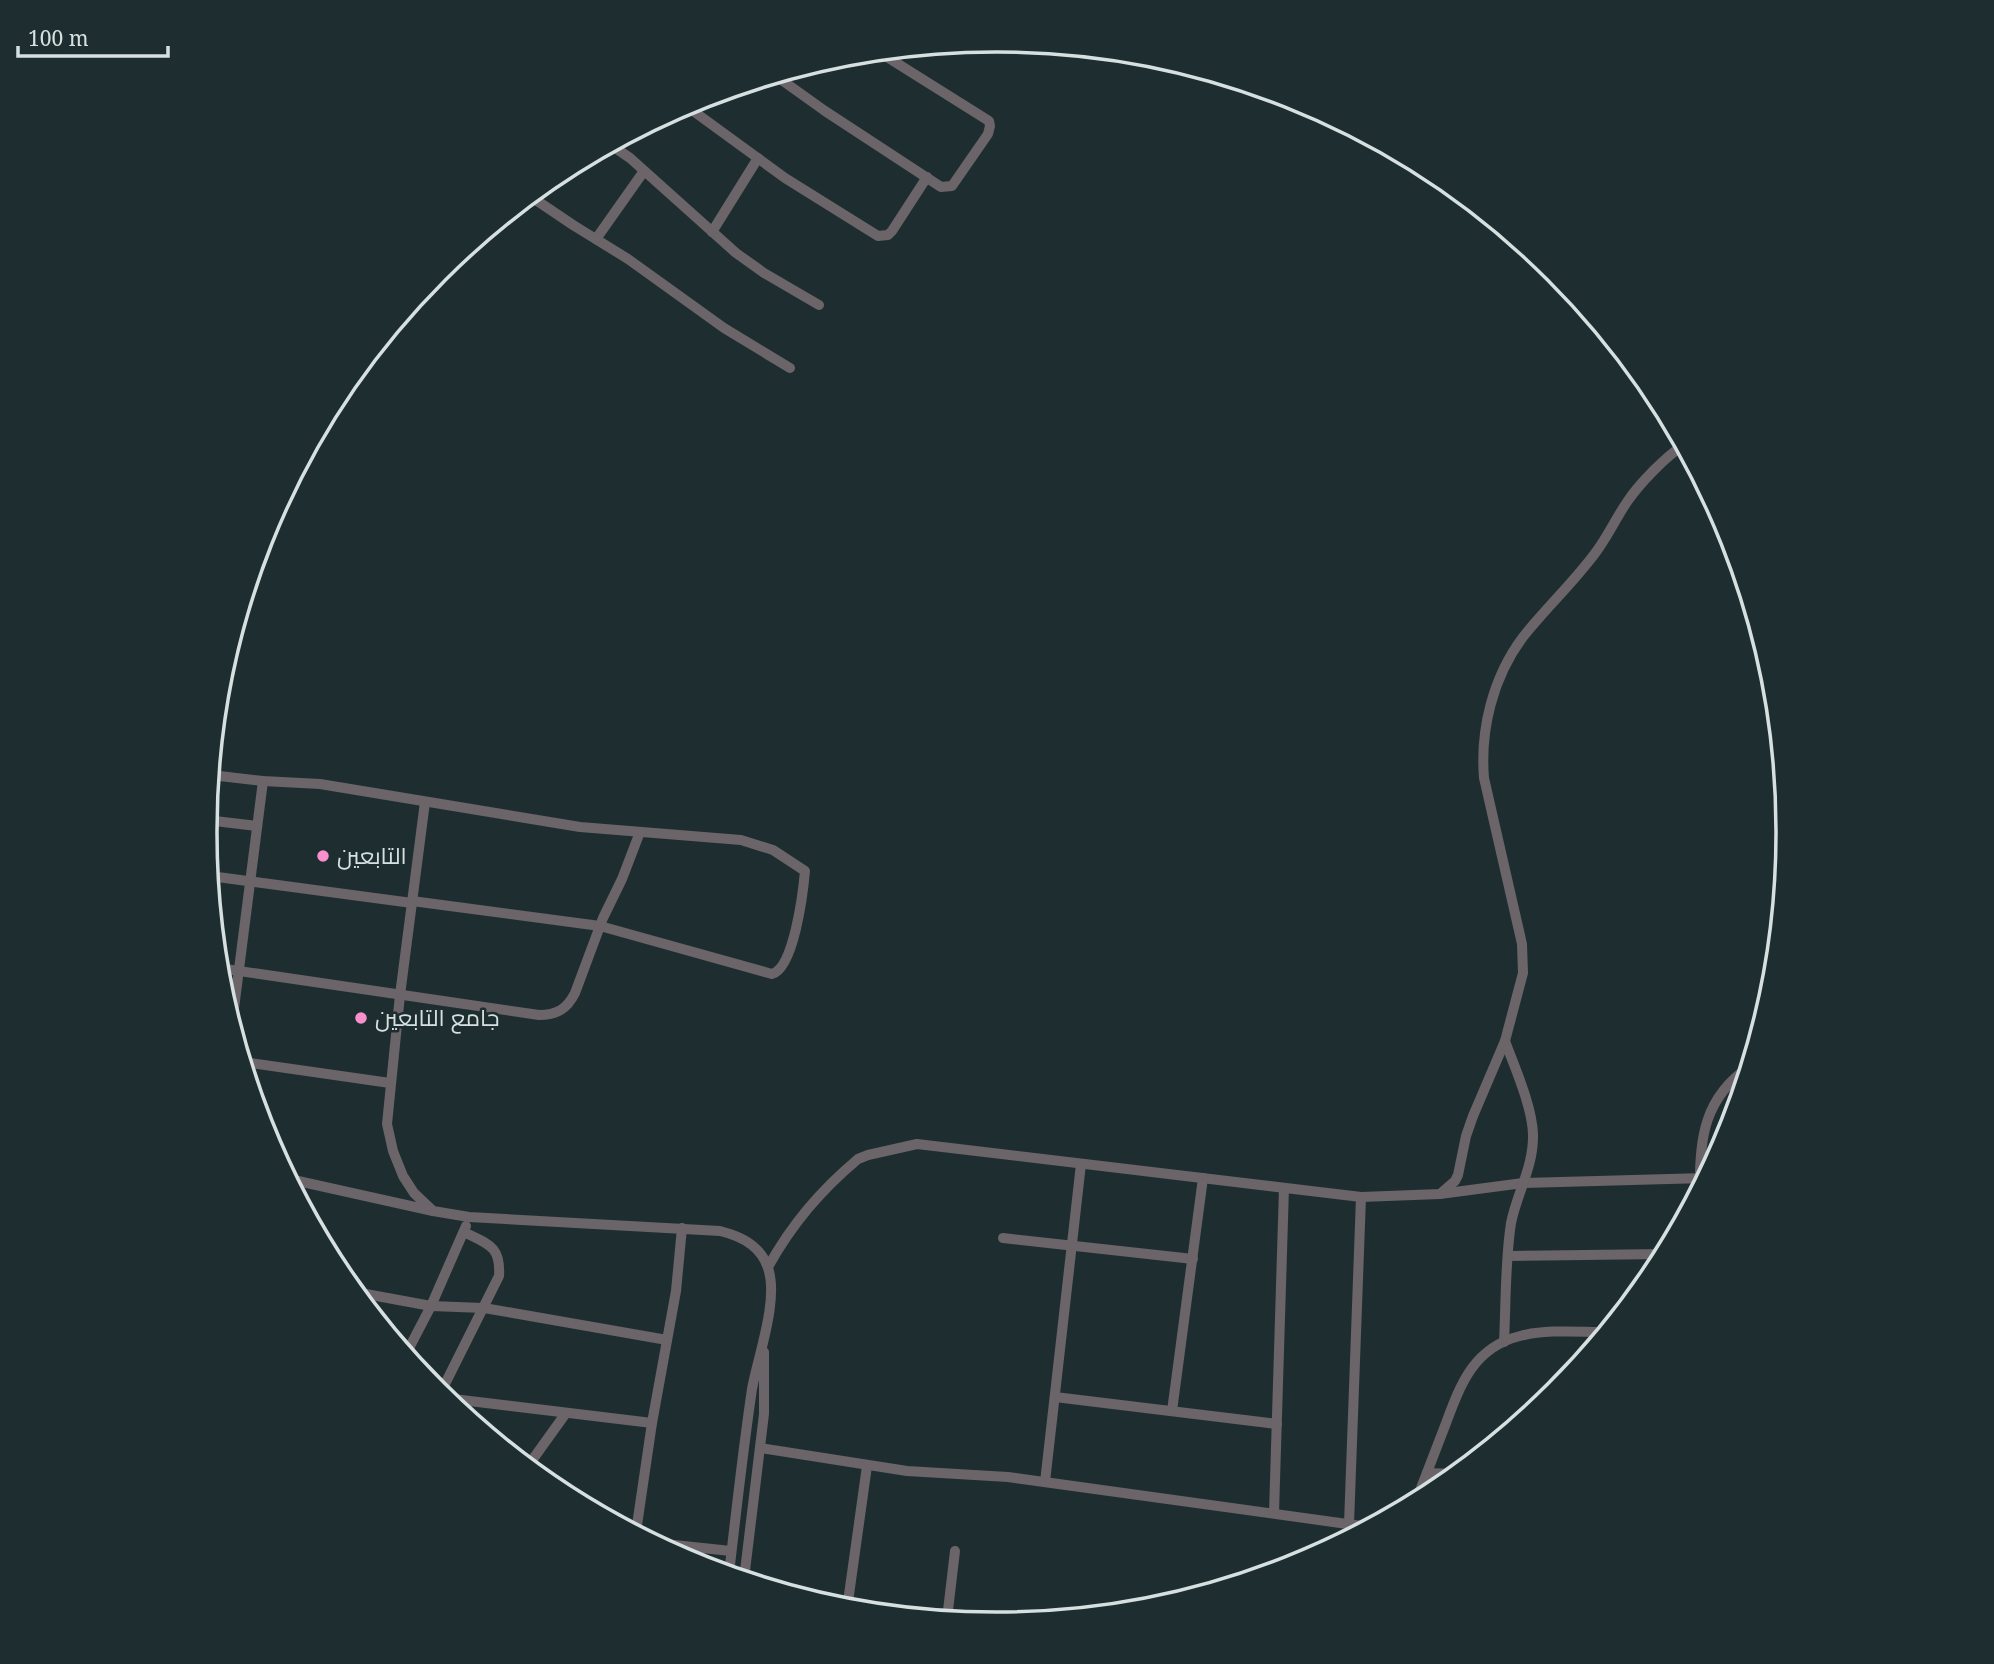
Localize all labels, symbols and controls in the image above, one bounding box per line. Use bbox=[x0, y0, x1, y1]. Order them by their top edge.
scale bar bbox=[18, 14, 168, 58]
text: 100 m bbox=[28, 24, 89, 52]
place label: التابعين bbox=[337, 839, 407, 871]
marker: التابعين bbox=[315, 848, 331, 864]
place label: جامع التابعين bbox=[375, 1001, 499, 1034]
marker: جامع التابعين bbox=[353, 1010, 369, 1026]

